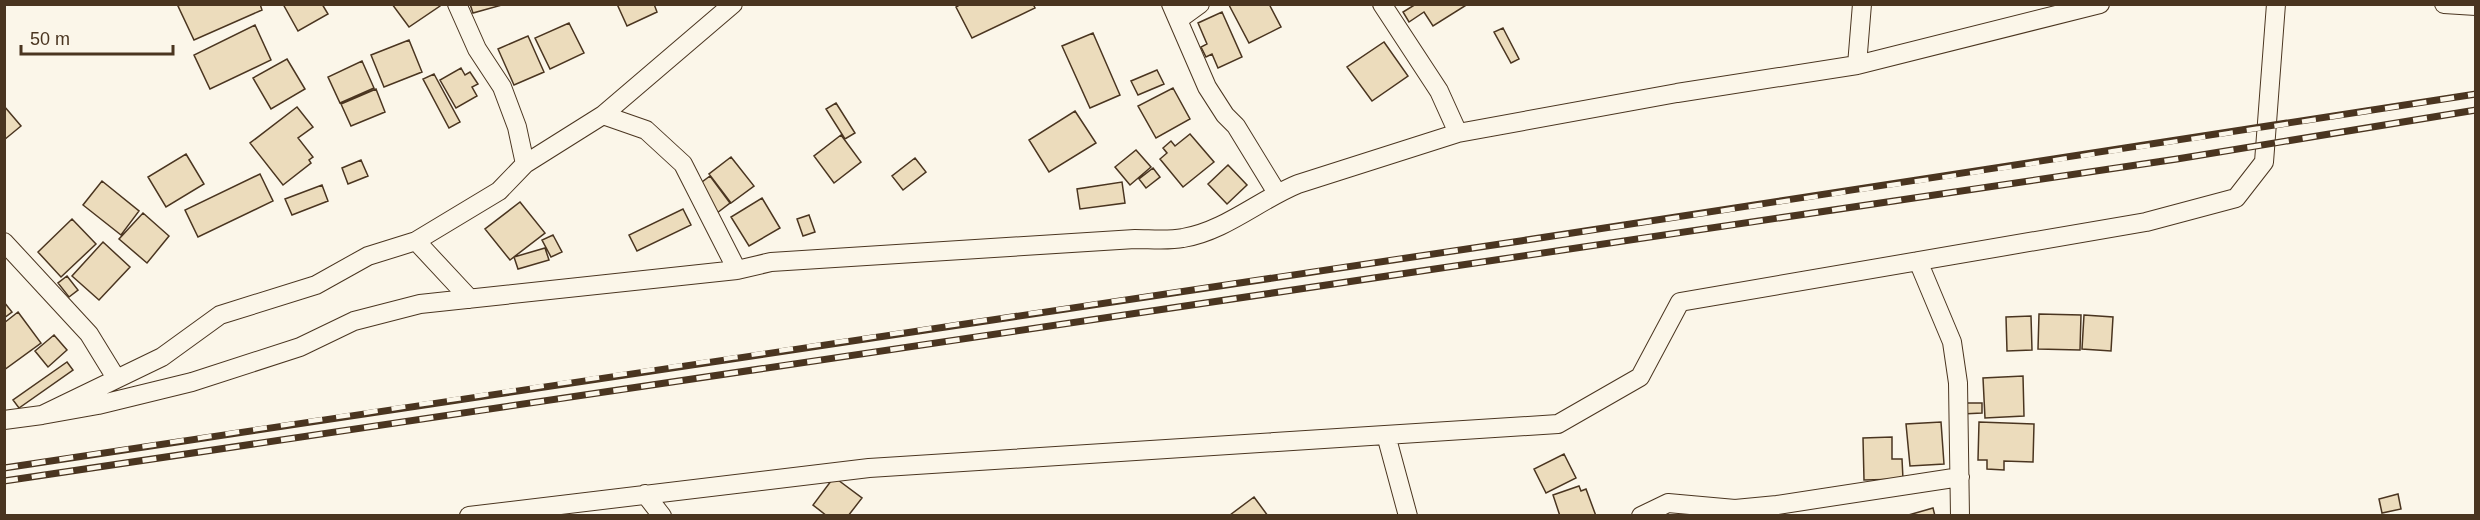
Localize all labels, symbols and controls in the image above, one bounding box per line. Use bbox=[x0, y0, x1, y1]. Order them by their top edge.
scale bar bbox=[21, 18, 172, 56]
text: 50 m bbox=[30, 29, 70, 49]

